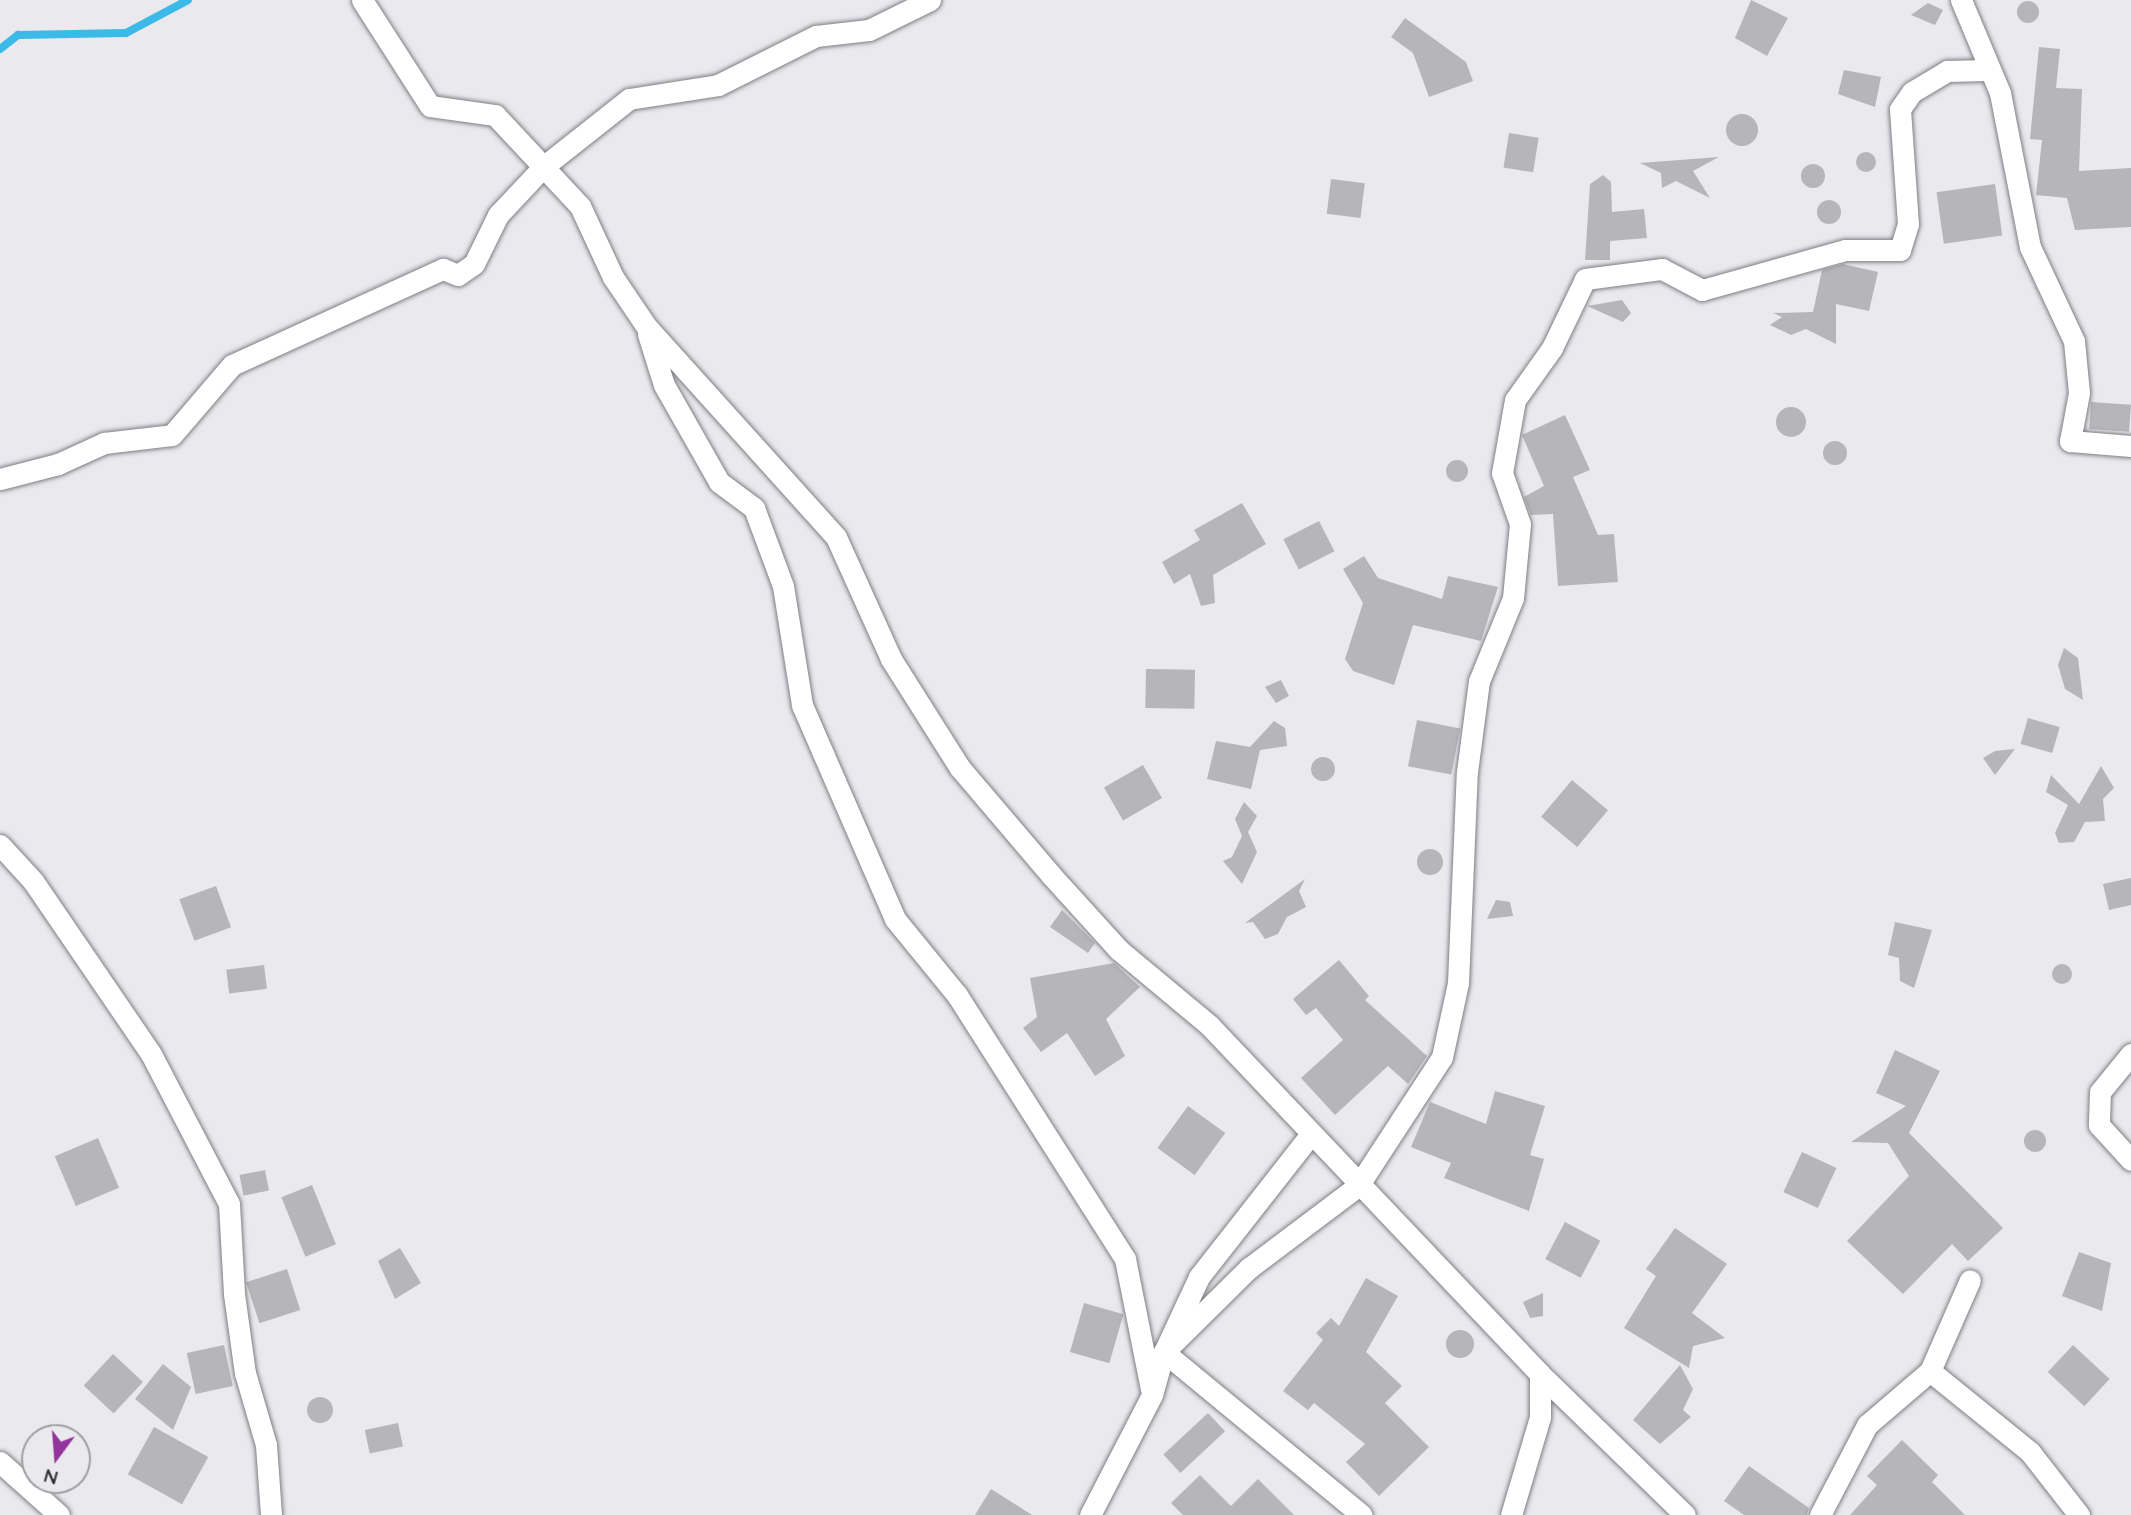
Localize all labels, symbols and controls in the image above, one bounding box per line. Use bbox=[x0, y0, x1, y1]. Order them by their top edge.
north arrow bbox=[21, 1424, 91, 1494]
text: N bbox=[41, 1464, 61, 1491]

